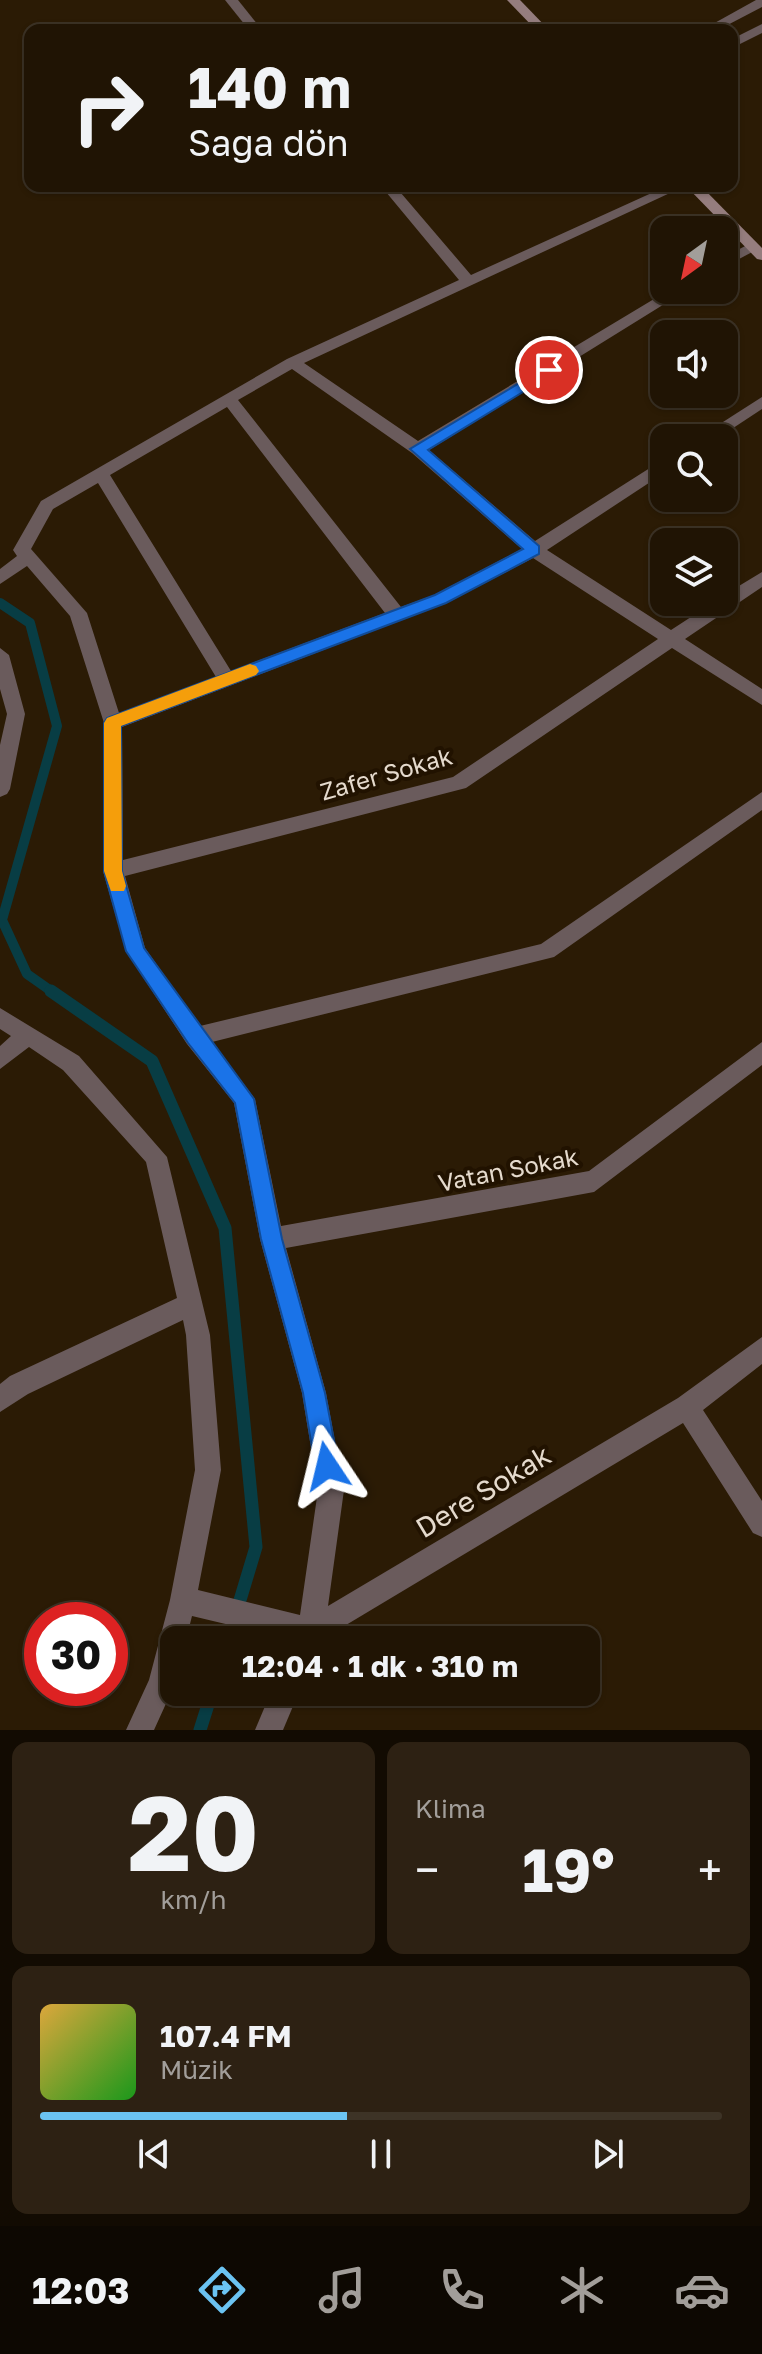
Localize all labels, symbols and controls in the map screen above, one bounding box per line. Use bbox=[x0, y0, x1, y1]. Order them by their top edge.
text: 140 m bbox=[188, 53, 351, 120]
icon: right bbox=[56, 56, 160, 160]
text: Sağa dön bbox=[188, 121, 349, 164]
north arrow bbox=[650, 216, 738, 304]
map controls bbox=[650, 216, 738, 616]
button: sound bbox=[650, 320, 738, 408]
pin bbox=[515, 336, 583, 404]
icon: arrive bbox=[527, 348, 571, 392]
button: search bbox=[650, 424, 738, 512]
button: layers bbox=[650, 528, 738, 616]
street label: Zafer Sokak bbox=[317, 740, 455, 806]
street label: Vatan Sokak bbox=[435, 1141, 581, 1197]
position arrow bbox=[285, 1424, 369, 1508]
street label: Dere Sokak bbox=[410, 1438, 557, 1544]
speed limit sign: 30 bbox=[24, 1602, 128, 1706]
text: 12:04 · 1 dk · 310 m bbox=[242, 1648, 518, 1684]
text: 20 bbox=[128, 1769, 259, 1894]
text: Klima bbox=[415, 1793, 486, 1824]
text: 19° bbox=[522, 1833, 615, 1905]
text: − bbox=[415, 1843, 439, 1896]
text: + bbox=[698, 1843, 722, 1896]
text: km/h bbox=[160, 1884, 227, 1915]
text: 107.4 FM bbox=[160, 2018, 292, 2054]
text: Müzik bbox=[160, 2054, 233, 2085]
icon: previous bbox=[132, 2132, 176, 2176]
icon: pause bbox=[359, 2132, 403, 2176]
icon: next bbox=[586, 2132, 630, 2176]
icon: directions bbox=[194, 2262, 250, 2318]
icon: music bbox=[314, 2262, 370, 2318]
icon: phone bbox=[434, 2262, 490, 2318]
icon: climate bbox=[554, 2262, 610, 2318]
icon: car bbox=[674, 2262, 730, 2318]
text: 12:03 bbox=[32, 2269, 129, 2312]

